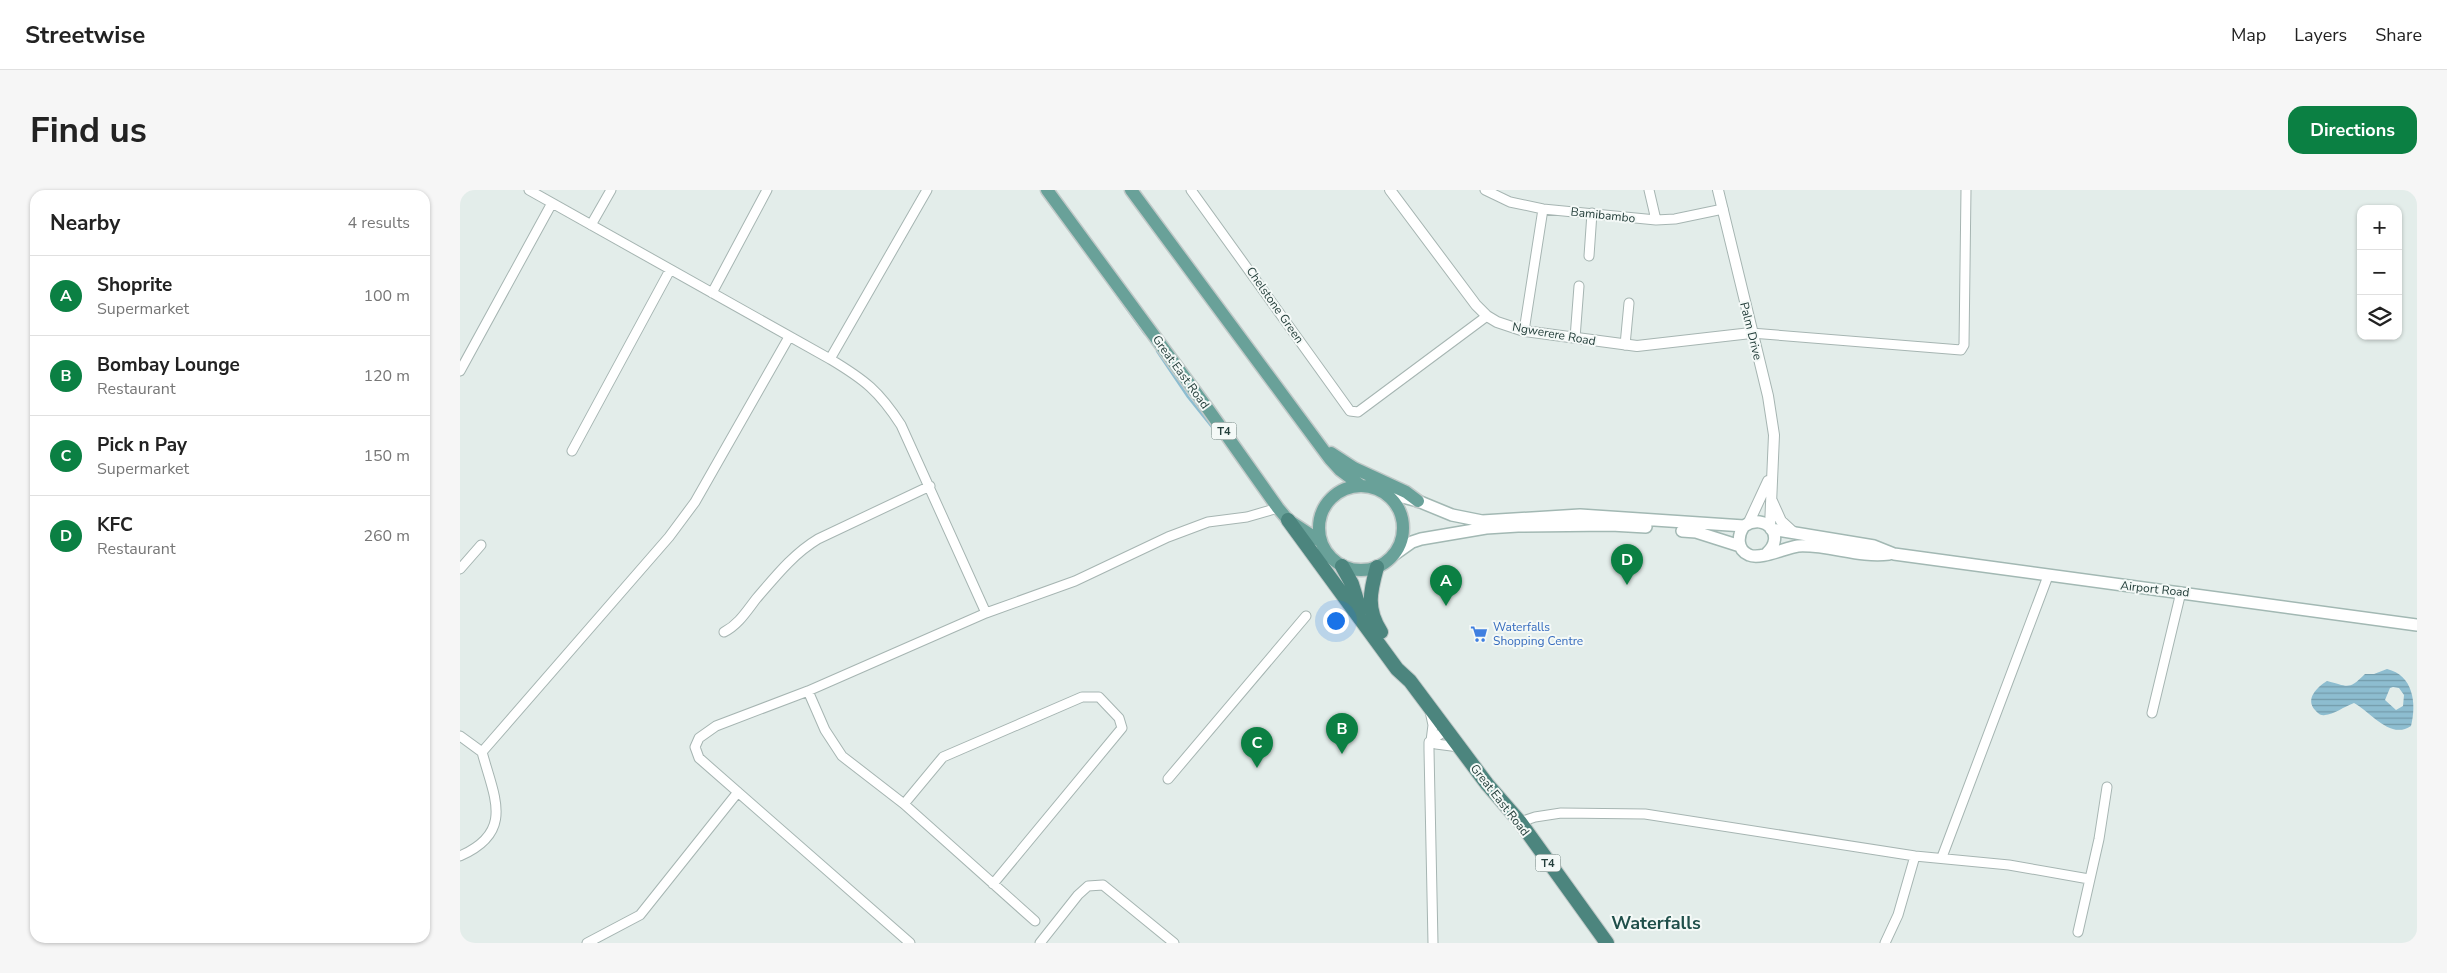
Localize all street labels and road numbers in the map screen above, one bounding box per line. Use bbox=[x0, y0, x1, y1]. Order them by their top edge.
street label: Bamibambo bbox=[1570, 204, 1636, 226]
street label: Chelstone Green bbox=[1243, 264, 1307, 346]
street label: Palm Drive bbox=[1736, 300, 1766, 362]
street label: Ngwerere Road bbox=[1511, 319, 1597, 349]
street label: Great East Road bbox=[1149, 332, 1213, 412]
road number: T4 bbox=[1212, 422, 1236, 440]
street label: Airport Road bbox=[2120, 577, 2190, 601]
street label: Great East Road bbox=[1467, 761, 1533, 839]
road number: T4 bbox=[1536, 854, 1560, 871]

